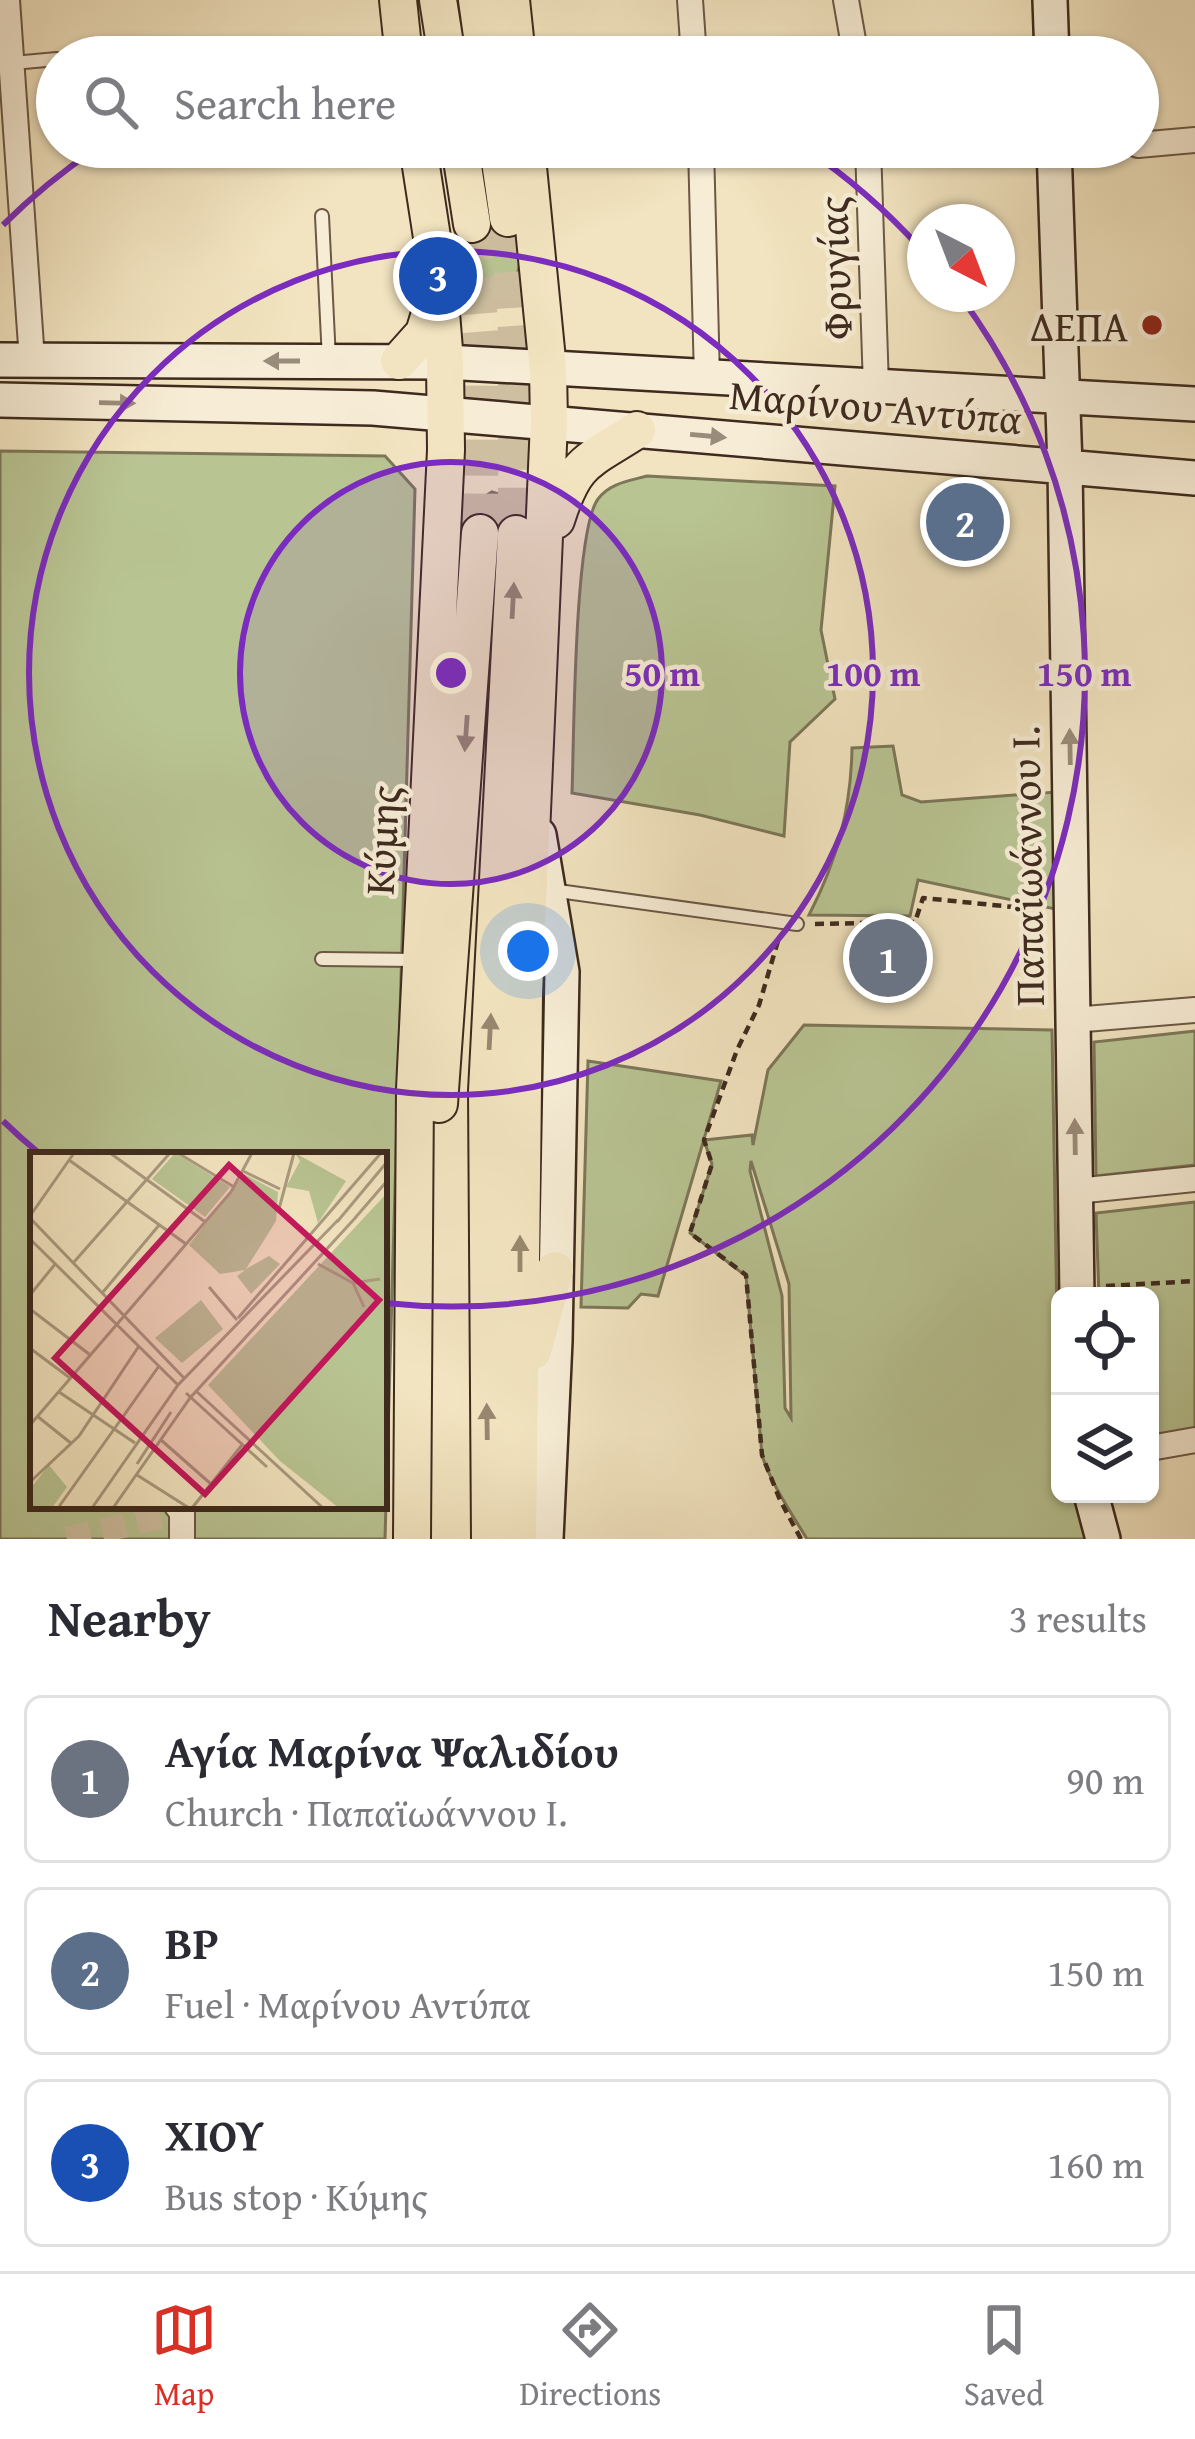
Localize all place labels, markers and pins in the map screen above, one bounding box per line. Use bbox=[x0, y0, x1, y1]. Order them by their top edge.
pin: 3 bbox=[399, 231, 477, 321]
place label: ΔΕΠΑ bbox=[1030, 295, 1129, 356]
marker: ΔΕΠΑ bbox=[1139, 312, 1165, 338]
pin: 2 bbox=[926, 477, 1004, 567]
centre of rings bbox=[430, 652, 472, 694]
pin: 1 bbox=[849, 913, 927, 1003]

